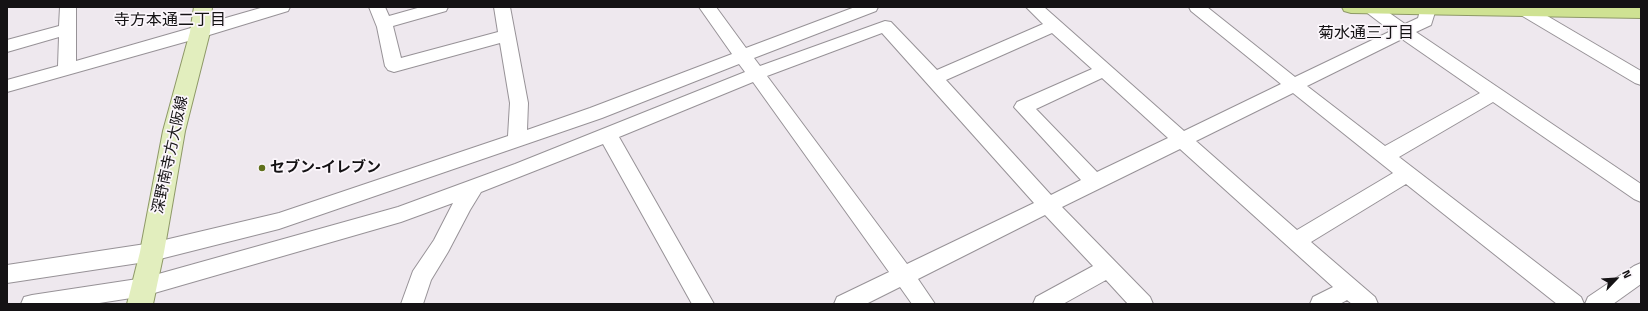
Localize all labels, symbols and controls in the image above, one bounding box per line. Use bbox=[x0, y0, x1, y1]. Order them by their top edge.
district label: 寺方本通二丁目 bbox=[114, 11, 226, 31]
district label: 菊水通三丁目 bbox=[1318, 24, 1414, 44]
street label: 深野南寺方大阪線 bbox=[150, 94, 192, 216]
place label: セブン-イレブン bbox=[270, 159, 381, 177]
marker: セブン-イレブン bbox=[257, 163, 267, 173]
north arrow bbox=[1596, 259, 1636, 299]
text: N bbox=[1618, 267, 1636, 281]

